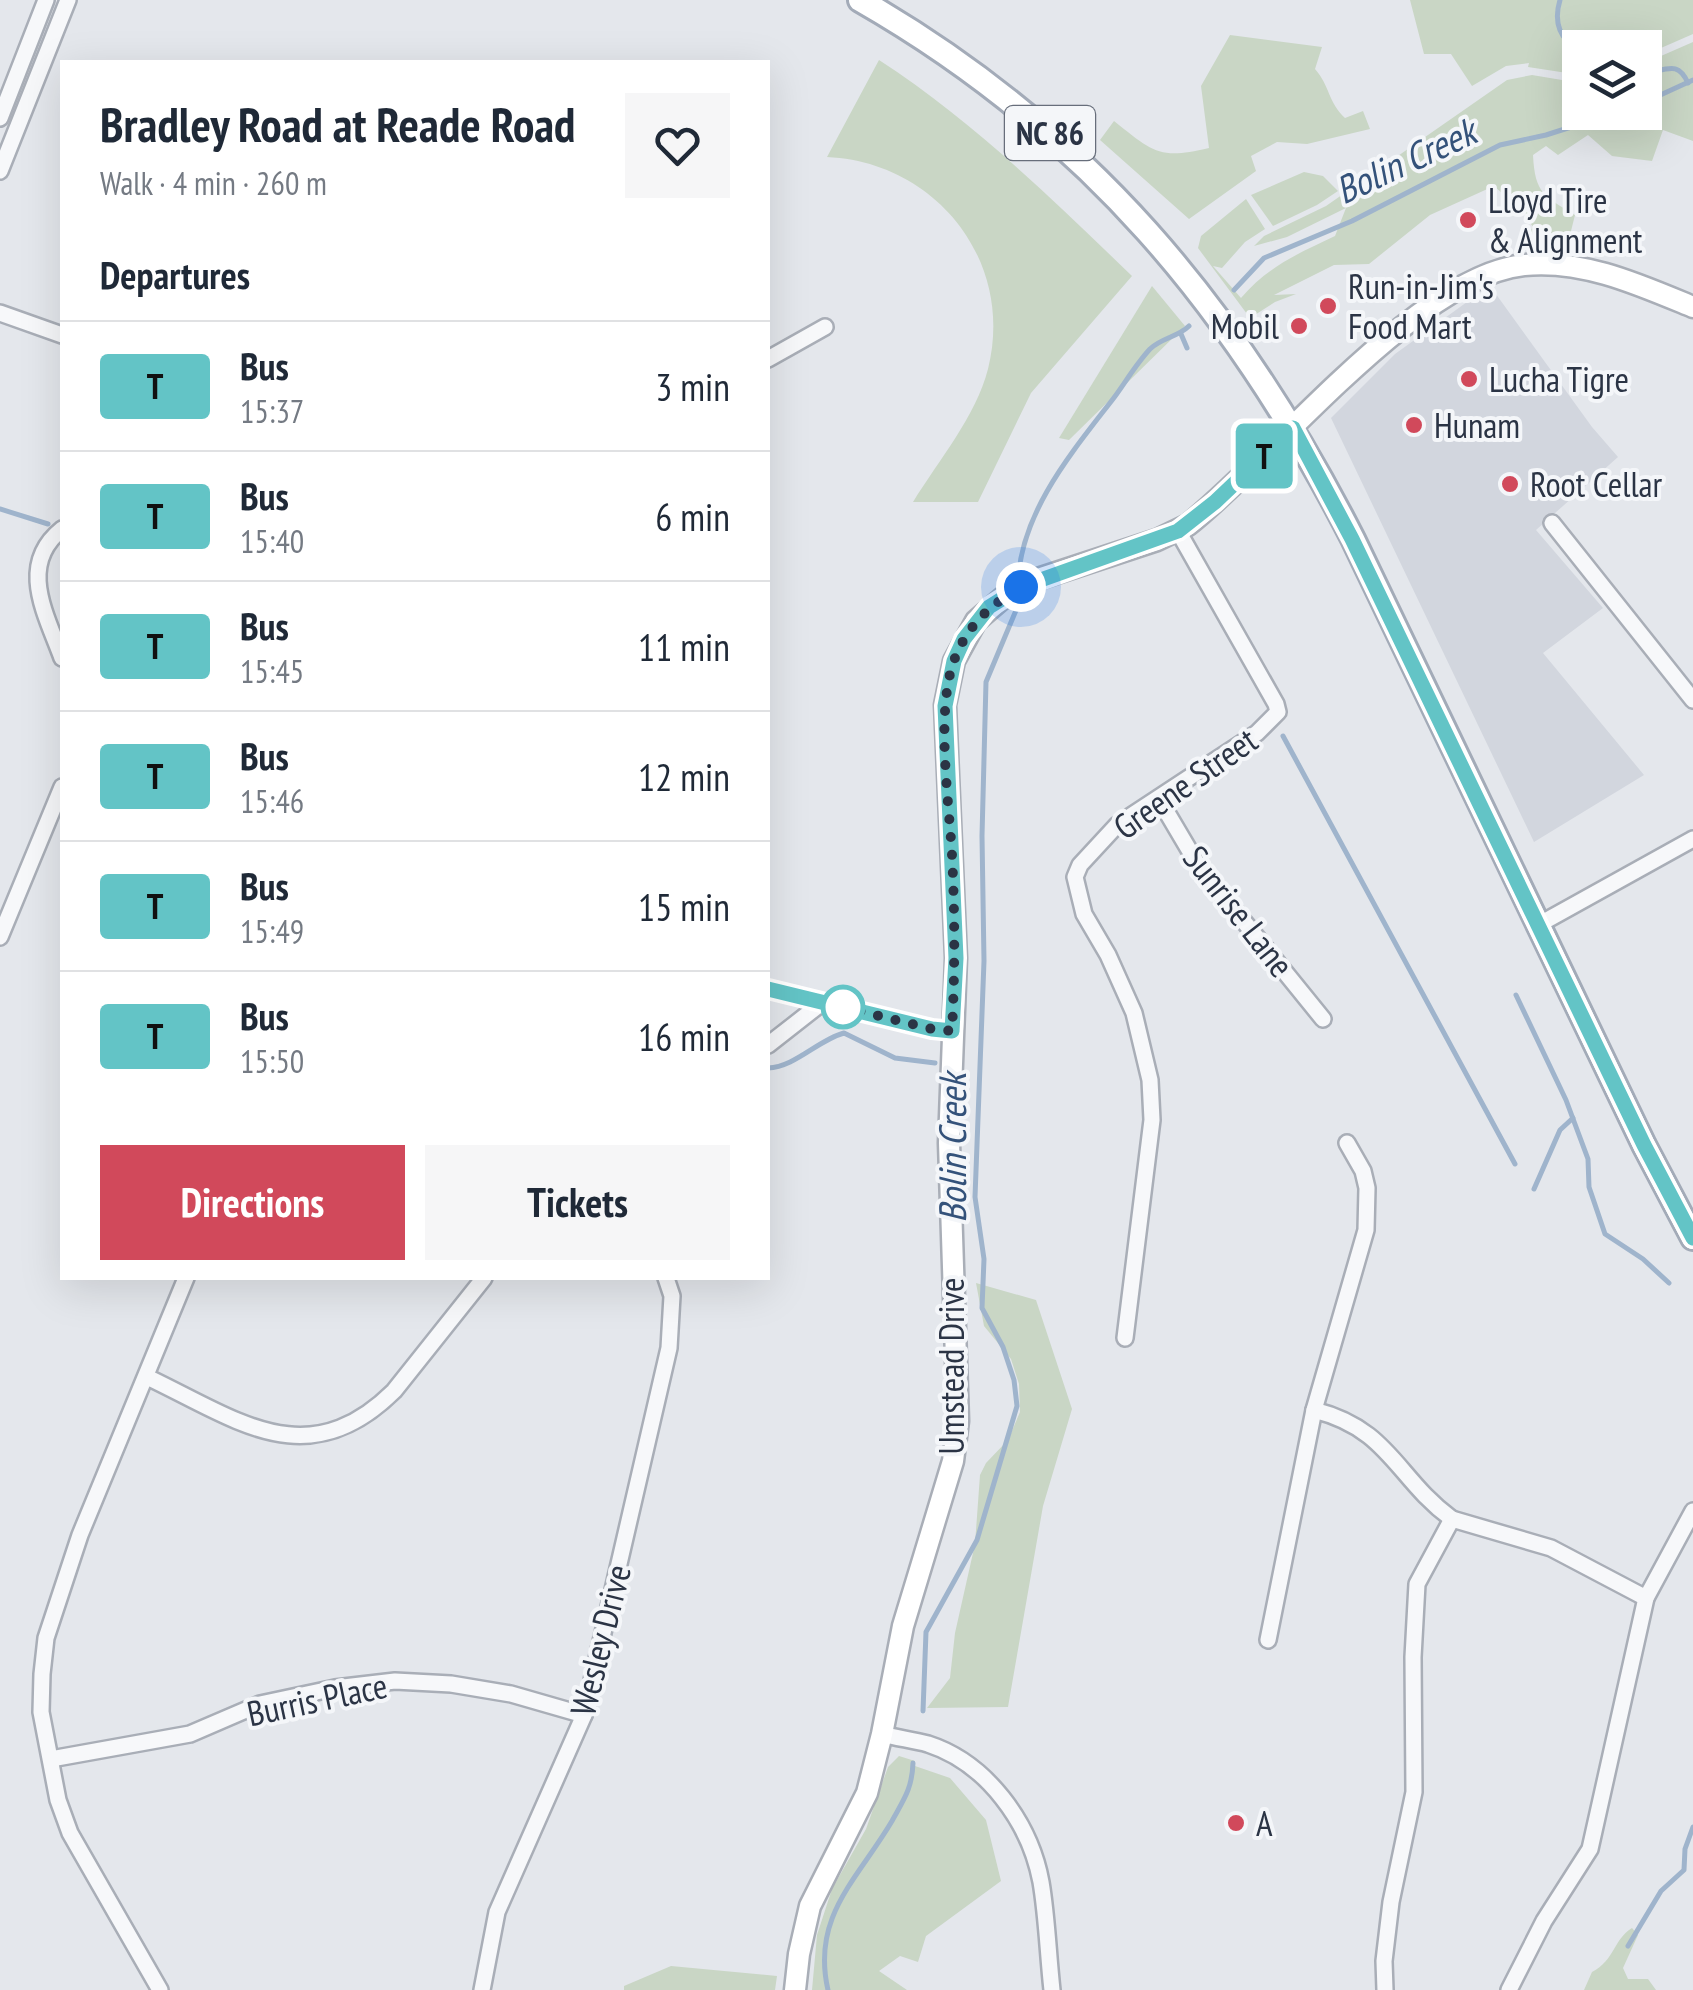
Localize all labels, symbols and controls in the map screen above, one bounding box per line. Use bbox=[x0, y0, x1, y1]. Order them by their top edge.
map controls bbox=[1562, 30, 1662, 130]
button: layers bbox=[1562, 30, 1662, 130]
text: Bradley Road at Reade Road bbox=[100, 93, 575, 155]
button: heart bbox=[625, 93, 730, 198]
water label: Bolin Creek bbox=[1327, 104, 1487, 214]
road number: NC 86 bbox=[1005, 106, 1095, 160]
text: Walk · 4 min · 260 m bbox=[100, 162, 327, 204]
place label: Lloyd Tire & Alignment bbox=[1488, 177, 1643, 263]
marker: Lloyd Tire & Alignment bbox=[1457, 209, 1479, 231]
text: Departures bbox=[100, 250, 250, 299]
place label: Run-in-Jim's Food Mart bbox=[1348, 263, 1494, 349]
marker: Run-in-Jim's Food Mart bbox=[1317, 295, 1339, 317]
place label: Mobil bbox=[1211, 303, 1279, 349]
marker: Mobil bbox=[1288, 315, 1310, 337]
text: Bus bbox=[240, 341, 289, 390]
place label: Lucha Tigre bbox=[1489, 356, 1629, 402]
text: 3 min bbox=[655, 362, 730, 411]
text: T bbox=[147, 363, 163, 409]
marker: Lucha Tigre bbox=[1458, 368, 1480, 390]
text: 15:37 bbox=[240, 390, 304, 432]
place label: Hunam bbox=[1434, 402, 1520, 448]
marker: Hunam bbox=[1403, 414, 1425, 436]
line badge: T bbox=[1232, 424, 1296, 488]
text: T bbox=[1256, 433, 1272, 479]
place label: Root Cellar bbox=[1530, 461, 1663, 507]
text: Bus bbox=[240, 471, 289, 520]
marker: Root Cellar bbox=[1499, 473, 1521, 495]
text: 6 min bbox=[655, 492, 730, 541]
text: T bbox=[147, 493, 163, 539]
text: 15:40 bbox=[240, 520, 304, 562]
your location bbox=[996, 562, 1046, 612]
text: Bus bbox=[240, 601, 289, 650]
text: 11 min bbox=[638, 622, 730, 671]
text: T bbox=[147, 623, 163, 669]
text: 15:45 bbox=[240, 650, 304, 692]
street label: Greene Street bbox=[1104, 717, 1266, 849]
text: Bus bbox=[240, 731, 289, 780]
text: 12 min bbox=[638, 752, 730, 801]
text: T bbox=[147, 753, 163, 799]
text: 15:46 bbox=[240, 780, 304, 822]
street label: Sunrise Lane bbox=[1173, 836, 1305, 986]
text: Bus bbox=[240, 861, 289, 910]
text: 15 min bbox=[638, 882, 730, 931]
text: T bbox=[147, 883, 163, 929]
text: 15:49 bbox=[240, 910, 304, 952]
unlabelled marker bbox=[822, 986, 864, 1028]
text: Bus bbox=[240, 991, 289, 1040]
text: 16 min bbox=[638, 1012, 730, 1061]
text: T bbox=[147, 1013, 163, 1059]
text: 15:50 bbox=[240, 1040, 304, 1082]
water label: Bolin Creek bbox=[927, 1069, 976, 1223]
button: Directions bbox=[100, 1145, 405, 1260]
button: Tickets bbox=[425, 1145, 730, 1260]
street label: Umstead Drive bbox=[928, 1278, 974, 1454]
street label: Wesley Drive bbox=[559, 1560, 641, 1720]
street label: Burris Place bbox=[243, 1662, 391, 1736]
place label: A bbox=[1256, 1800, 1273, 1846]
marker: A bbox=[1225, 1812, 1247, 1834]

